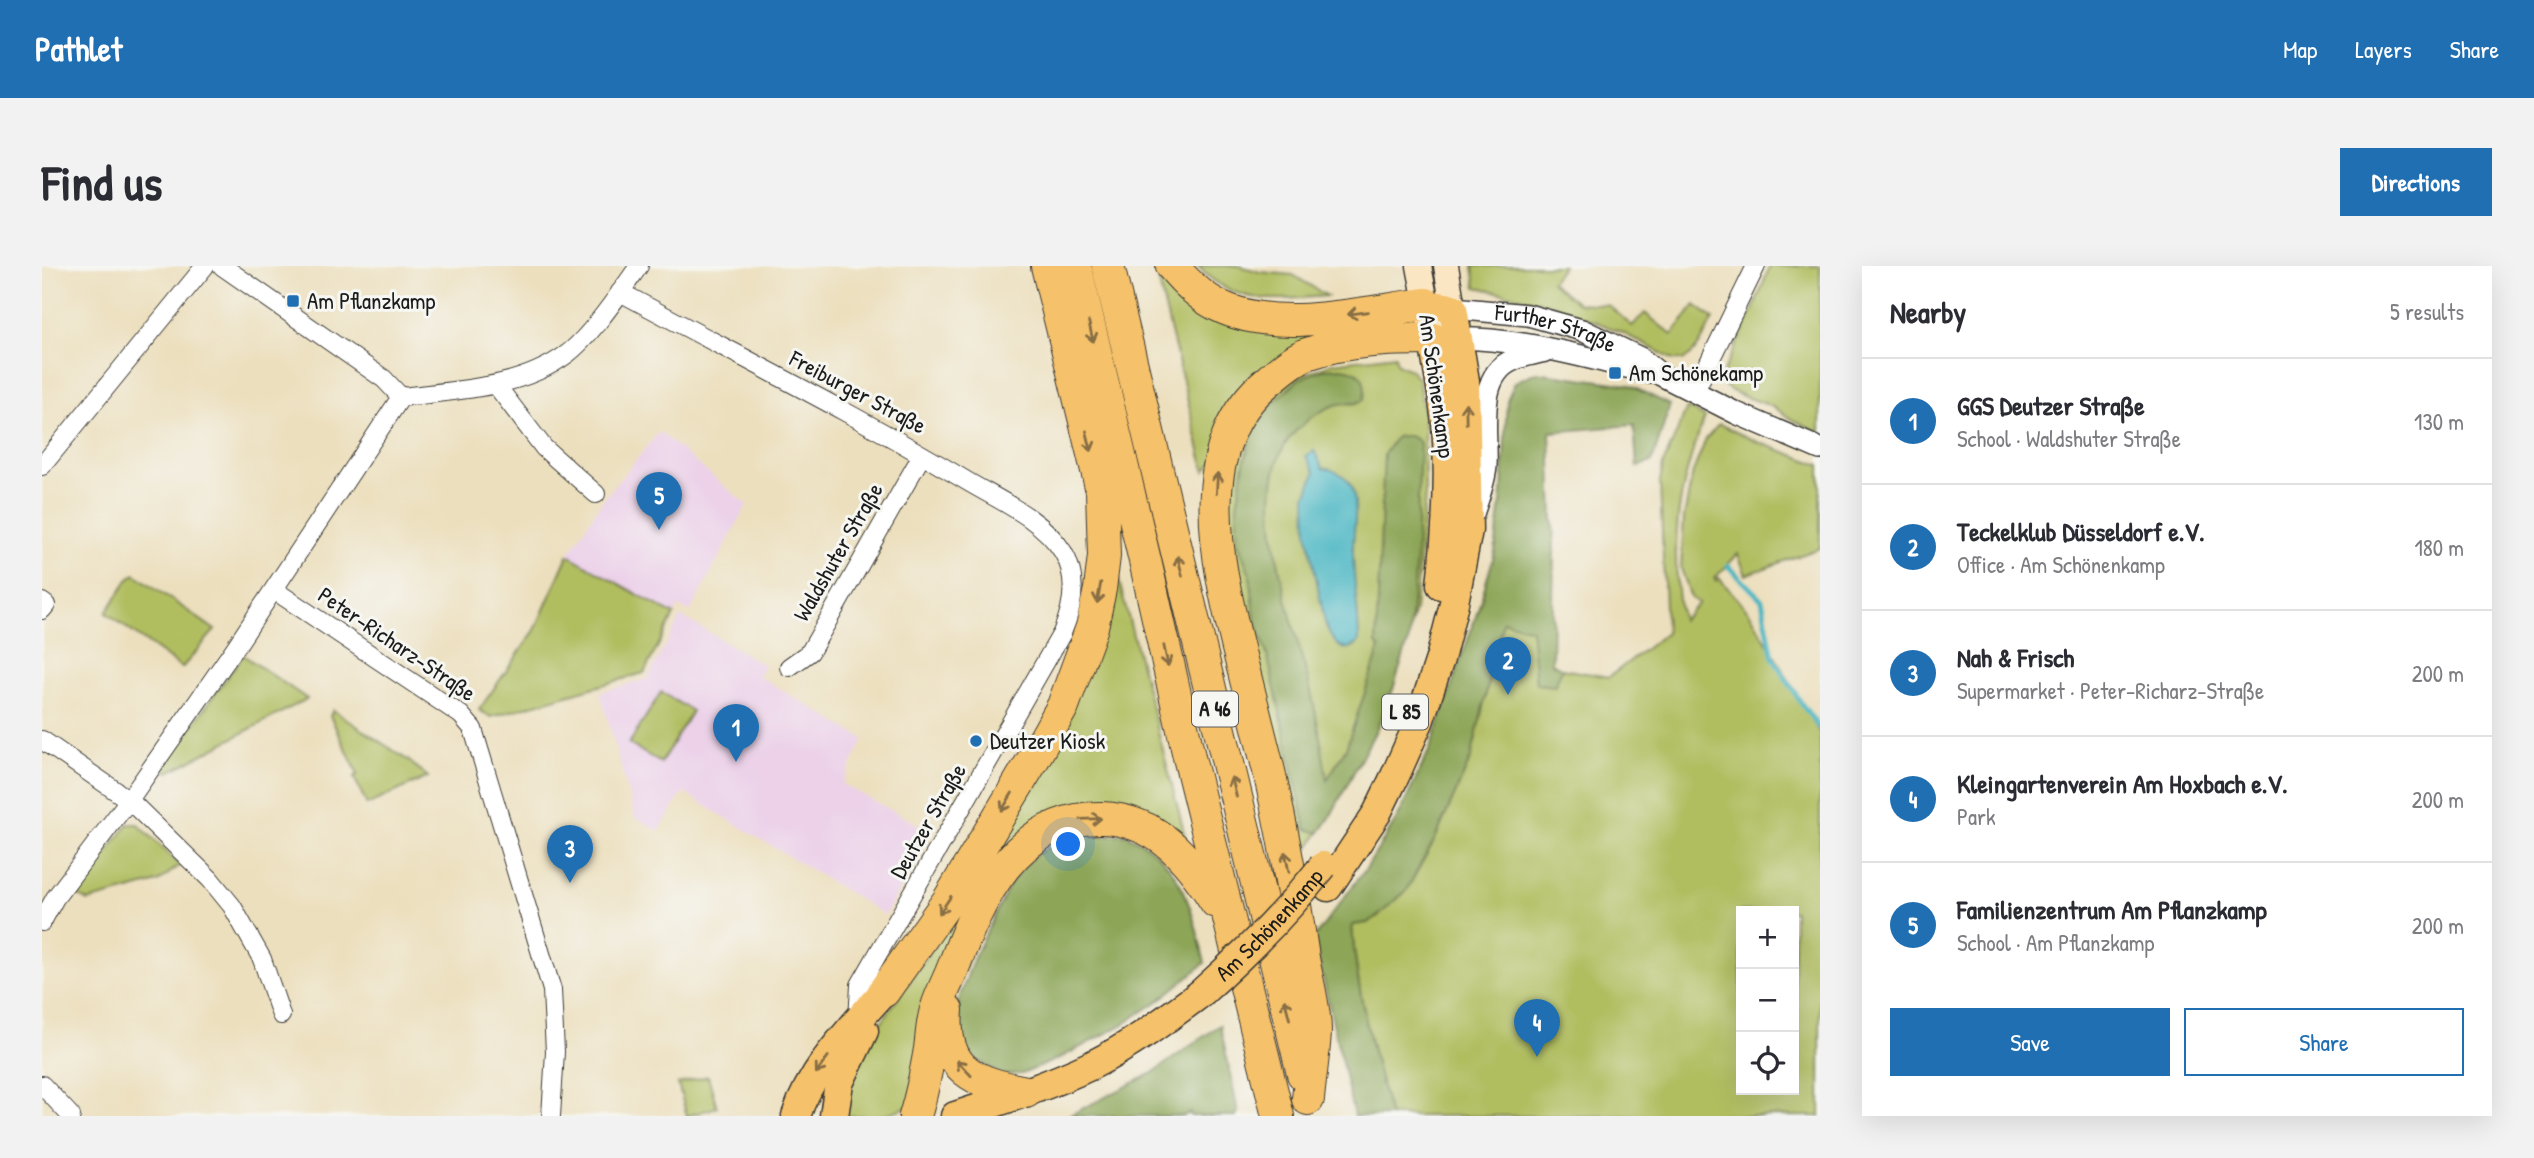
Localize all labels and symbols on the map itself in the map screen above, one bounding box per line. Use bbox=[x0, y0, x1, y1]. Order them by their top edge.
place label: Am Pflanzkamp bbox=[307, 285, 435, 316]
marker: Am Pflanzkamp bbox=[285, 293, 301, 309]
street label: Further Straße bbox=[1493, 296, 1622, 359]
one-way arrow bbox=[1348, 306, 1370, 319]
street label: Am Schönenkamp bbox=[1412, 312, 1463, 460]
one-way arrow bbox=[1084, 320, 1098, 343]
street label: Freiburger Straße bbox=[784, 342, 932, 441]
place label: Am Schönekamp bbox=[1629, 357, 1763, 388]
marker: Am Schönekamp bbox=[1607, 365, 1623, 381]
one-way arrow bbox=[1459, 402, 1473, 425]
one-way arrow bbox=[1083, 429, 1096, 452]
pin: 5 bbox=[636, 472, 682, 530]
one-way arrow bbox=[1211, 472, 1224, 495]
street label: Waldshuter Straße bbox=[785, 477, 890, 627]
one-way arrow bbox=[1173, 555, 1187, 578]
street label: Peter-Richarz-Straße bbox=[312, 579, 482, 708]
one-way arrow bbox=[1092, 581, 1105, 604]
pin: 2 bbox=[1485, 637, 1531, 695]
one-way arrow bbox=[1160, 644, 1174, 667]
road number: A 46 bbox=[1192, 692, 1238, 726]
road number: L 85 bbox=[1382, 694, 1428, 730]
pin: 1 bbox=[713, 704, 759, 762]
place label: Deutzer Kiosk bbox=[990, 725, 1106, 756]
marker: Deutzer Kiosk bbox=[968, 733, 984, 749]
street label: Deutzer Straße bbox=[882, 758, 973, 884]
one-way arrow bbox=[1227, 776, 1240, 799]
one-way arrow bbox=[1000, 792, 1014, 812]
one-way arrow bbox=[1079, 812, 1102, 825]
pin: 3 bbox=[547, 825, 593, 883]
your location bbox=[1051, 827, 1085, 861]
one-way arrow bbox=[1280, 851, 1294, 874]
street label: Am Schönenkamp bbox=[1208, 862, 1330, 988]
one-way arrow bbox=[938, 895, 952, 914]
one-way arrow bbox=[1280, 998, 1293, 1020]
pin: 4 bbox=[1514, 999, 1560, 1057]
one-way arrow bbox=[815, 1056, 830, 1075]
one-way arrow bbox=[956, 1059, 973, 1077]

